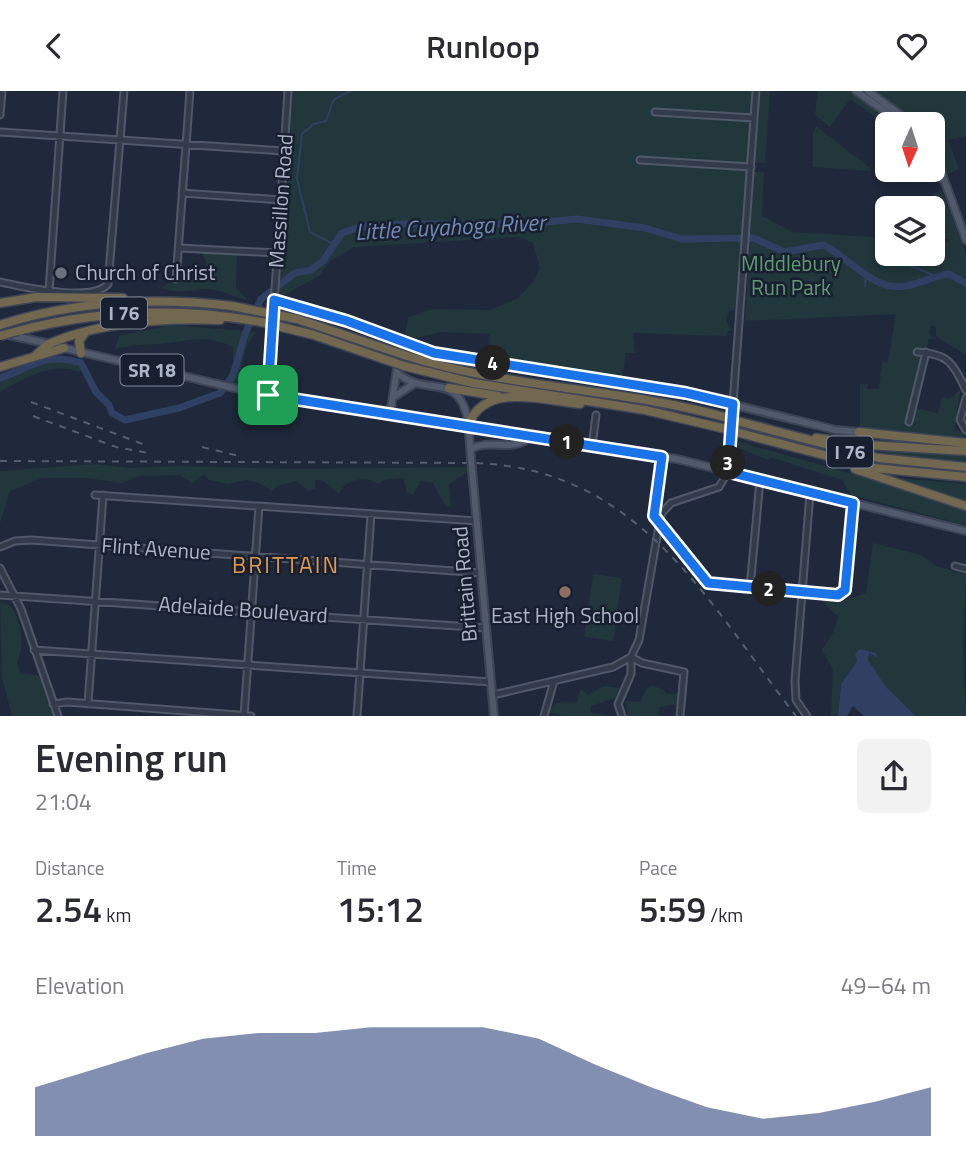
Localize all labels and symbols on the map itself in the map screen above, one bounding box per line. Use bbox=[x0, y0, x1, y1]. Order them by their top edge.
north arrow bbox=[875, 112, 945, 182]
street label: Massillon Road bbox=[259, 133, 301, 269]
water label: Little Cuyahoga River bbox=[354, 204, 549, 249]
park label: MIddlebury Run Park bbox=[741, 247, 841, 303]
place label: Church of Christ bbox=[75, 256, 216, 288]
marker: Church of Christ bbox=[53, 265, 69, 281]
road number: I 76 bbox=[101, 297, 147, 329]
pin: 4 bbox=[476, 345, 510, 381]
road number: SR 18 bbox=[120, 355, 184, 385]
pin bbox=[238, 365, 298, 425]
pin: 1 bbox=[550, 425, 584, 459]
road number: I 76 bbox=[827, 437, 873, 467]
pin: 3 bbox=[710, 445, 746, 481]
street label: Brittain Road bbox=[443, 525, 485, 643]
street label: Flint Avenue bbox=[100, 528, 212, 568]
district label: BRITTAIN bbox=[232, 547, 340, 582]
pin: 2 bbox=[752, 571, 786, 607]
marker: East High School bbox=[557, 584, 573, 600]
street label: Adelaide Boulevard bbox=[157, 587, 329, 631]
place label: East High School bbox=[491, 599, 639, 631]

